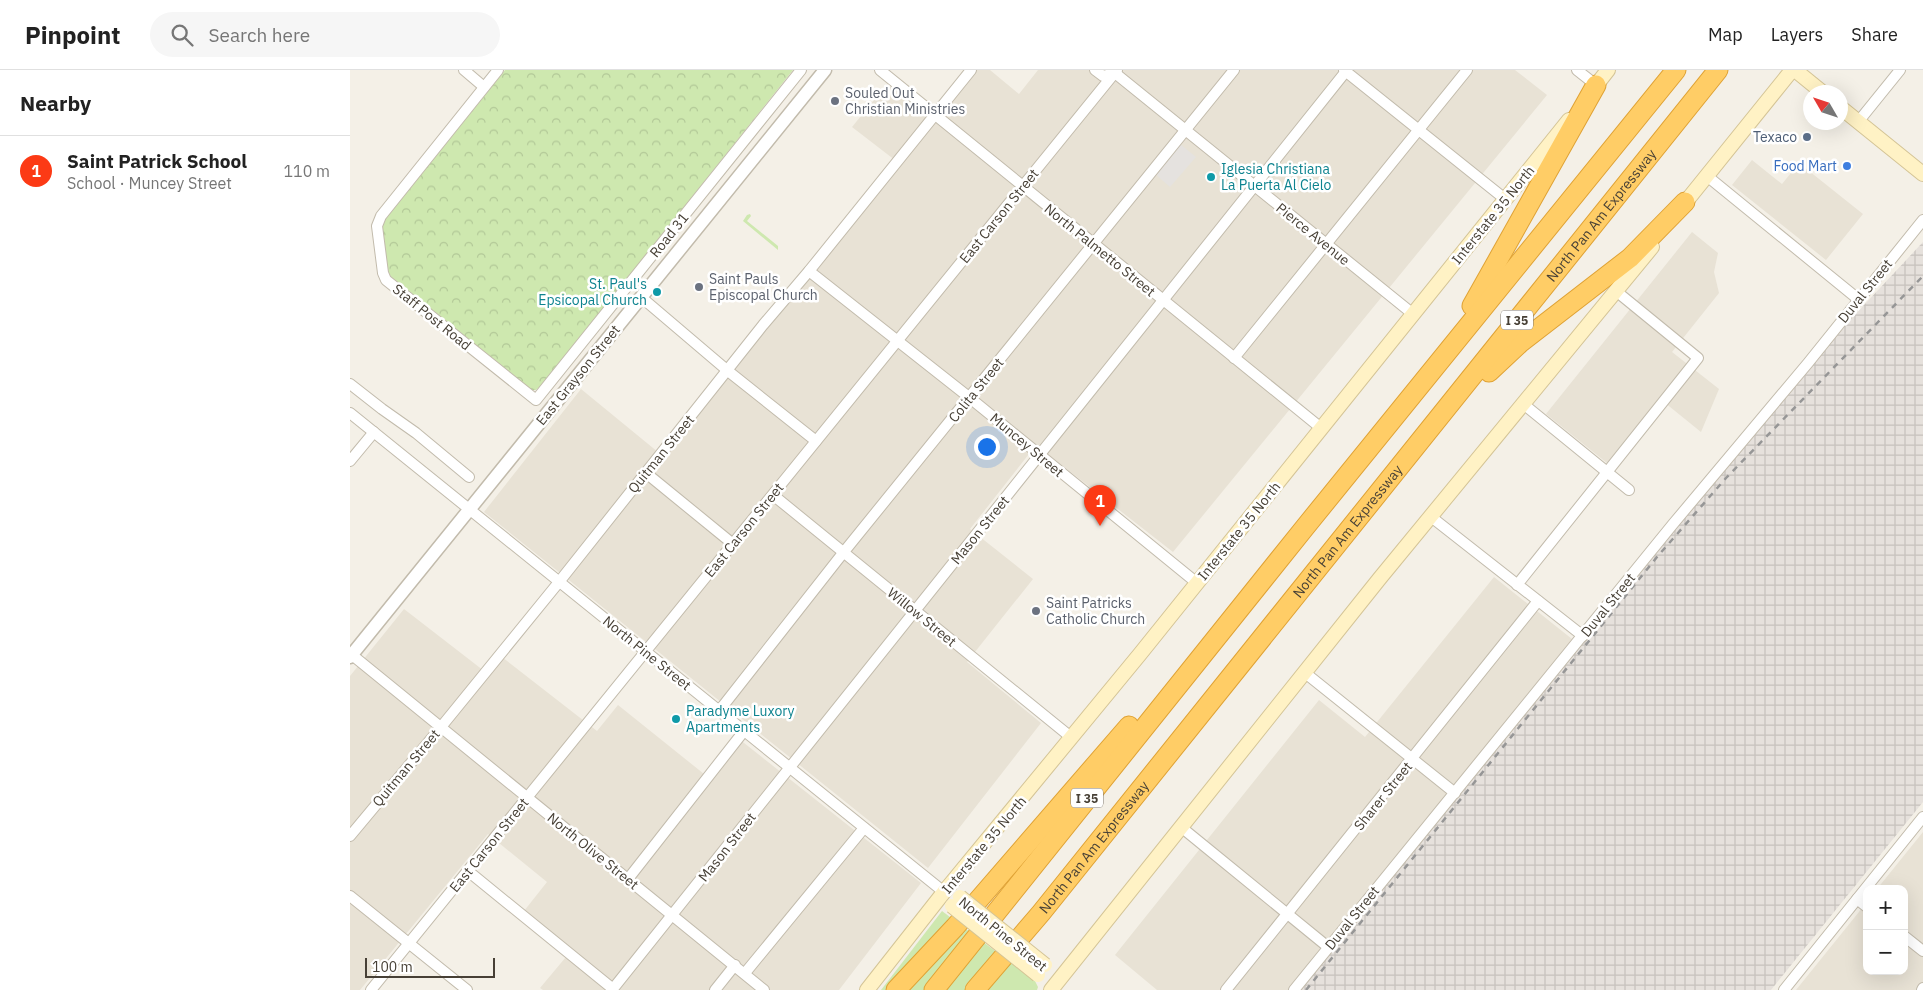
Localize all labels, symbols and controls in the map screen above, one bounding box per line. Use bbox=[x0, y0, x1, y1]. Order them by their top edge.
search box bbox=[150, 12, 500, 57]
text: Pinpoint bbox=[25, 19, 120, 51]
icon: search bbox=[168, 21, 196, 49]
text: Search here bbox=[208, 23, 310, 47]
text: Map bbox=[1708, 23, 1743, 46]
text: Layers bbox=[1771, 23, 1823, 46]
text: Share bbox=[1851, 23, 1898, 46]
place label: Souled Out Christian Ministries bbox=[845, 84, 965, 118]
north arrow bbox=[1803, 85, 1848, 130]
text: Nearby bbox=[20, 89, 91, 117]
marker: Souled Out Christian Ministries bbox=[829, 95, 841, 107]
place label: Texaco bbox=[1753, 128, 1797, 146]
marker: Texaco bbox=[1801, 131, 1813, 143]
street label: North Pan Am Expressway bbox=[1542, 145, 1660, 286]
text: Saint Patrick School bbox=[67, 149, 247, 173]
place label: Food Mart bbox=[1773, 157, 1837, 175]
place label: Iglesia Christiana La Puerta Al Cielo bbox=[1221, 160, 1332, 194]
marker: Food Mart bbox=[1841, 160, 1853, 172]
text: 1 bbox=[31, 161, 41, 181]
text: 110 m bbox=[283, 161, 330, 181]
street label: Interstate 35 North bbox=[1448, 162, 1538, 268]
street label: East Carson Street bbox=[955, 165, 1043, 267]
marker: Iglesia Christiana La Puerta Al Cielo bbox=[1205, 171, 1217, 183]
text: School · Muncey Street bbox=[67, 173, 232, 193]
street label: Pierce Avenue bbox=[1273, 199, 1354, 269]
street label: North Palmetto Street bbox=[1041, 200, 1159, 300]
street label: Road 31 bbox=[646, 209, 692, 261]
street label: Duval Street bbox=[1834, 255, 1896, 327]
place label: Saint Pauls Episcopal Church bbox=[709, 270, 818, 304]
place label: St. Paul's Epsicopal Church bbox=[538, 275, 647, 309]
street label: Staff Post Road bbox=[389, 280, 475, 354]
marker: Saint Pauls Episcopal Church bbox=[693, 281, 705, 293]
marker: St. Paul's Epsicopal Church bbox=[651, 286, 663, 298]
road number: I 35 bbox=[1501, 310, 1533, 330]
street label: East Grayson Street bbox=[532, 321, 624, 429]
street label: Colita Street bbox=[944, 354, 1008, 426]
street label: Muncey Street bbox=[987, 409, 1068, 481]
street label: Quitman Street bbox=[624, 411, 698, 497]
your location bbox=[974, 434, 1000, 460]
street label: North Pan Am Expressway bbox=[1289, 461, 1406, 601]
street label: Interstate 35 North bbox=[1194, 478, 1284, 584]
street label: East Carson Street bbox=[700, 479, 788, 581]
pin: 1 bbox=[1084, 485, 1116, 526]
street label: Mason Street bbox=[947, 492, 1013, 568]
street label: Duval Street bbox=[1577, 569, 1639, 641]
street label: Willow Street bbox=[884, 584, 960, 650]
place label: Saint Patricks Catholic Church bbox=[1046, 594, 1145, 628]
marker: Saint Patricks Catholic Church bbox=[1030, 605, 1042, 617]
street label: North Pine Street bbox=[599, 612, 695, 694]
place label: Paradyme Luxory Apartments bbox=[686, 702, 795, 736]
marker: Paradyme Luxory Apartments bbox=[670, 713, 682, 725]
street label: Quitman Street bbox=[368, 726, 444, 810]
street label: Sharer Street bbox=[1350, 758, 1416, 834]
street label: North Pan Am Expressway bbox=[1035, 777, 1153, 917]
road number: I 35 bbox=[1071, 788, 1103, 808]
street label: Interstate 35 North bbox=[938, 792, 1030, 898]
street label: East Carson Street bbox=[445, 794, 533, 896]
street label: North Olive Street bbox=[544, 809, 642, 893]
street label: Mason Street bbox=[694, 809, 760, 885]
street label: Duval Street bbox=[1321, 882, 1383, 954]
map controls bbox=[1863, 885, 1908, 975]
button: + bbox=[1863, 885, 1908, 930]
street label: North Pine Street bbox=[955, 893, 1051, 975]
button: − bbox=[1863, 930, 1908, 975]
scale bar bbox=[365, 955, 495, 978]
text: 100 m bbox=[372, 958, 413, 976]

